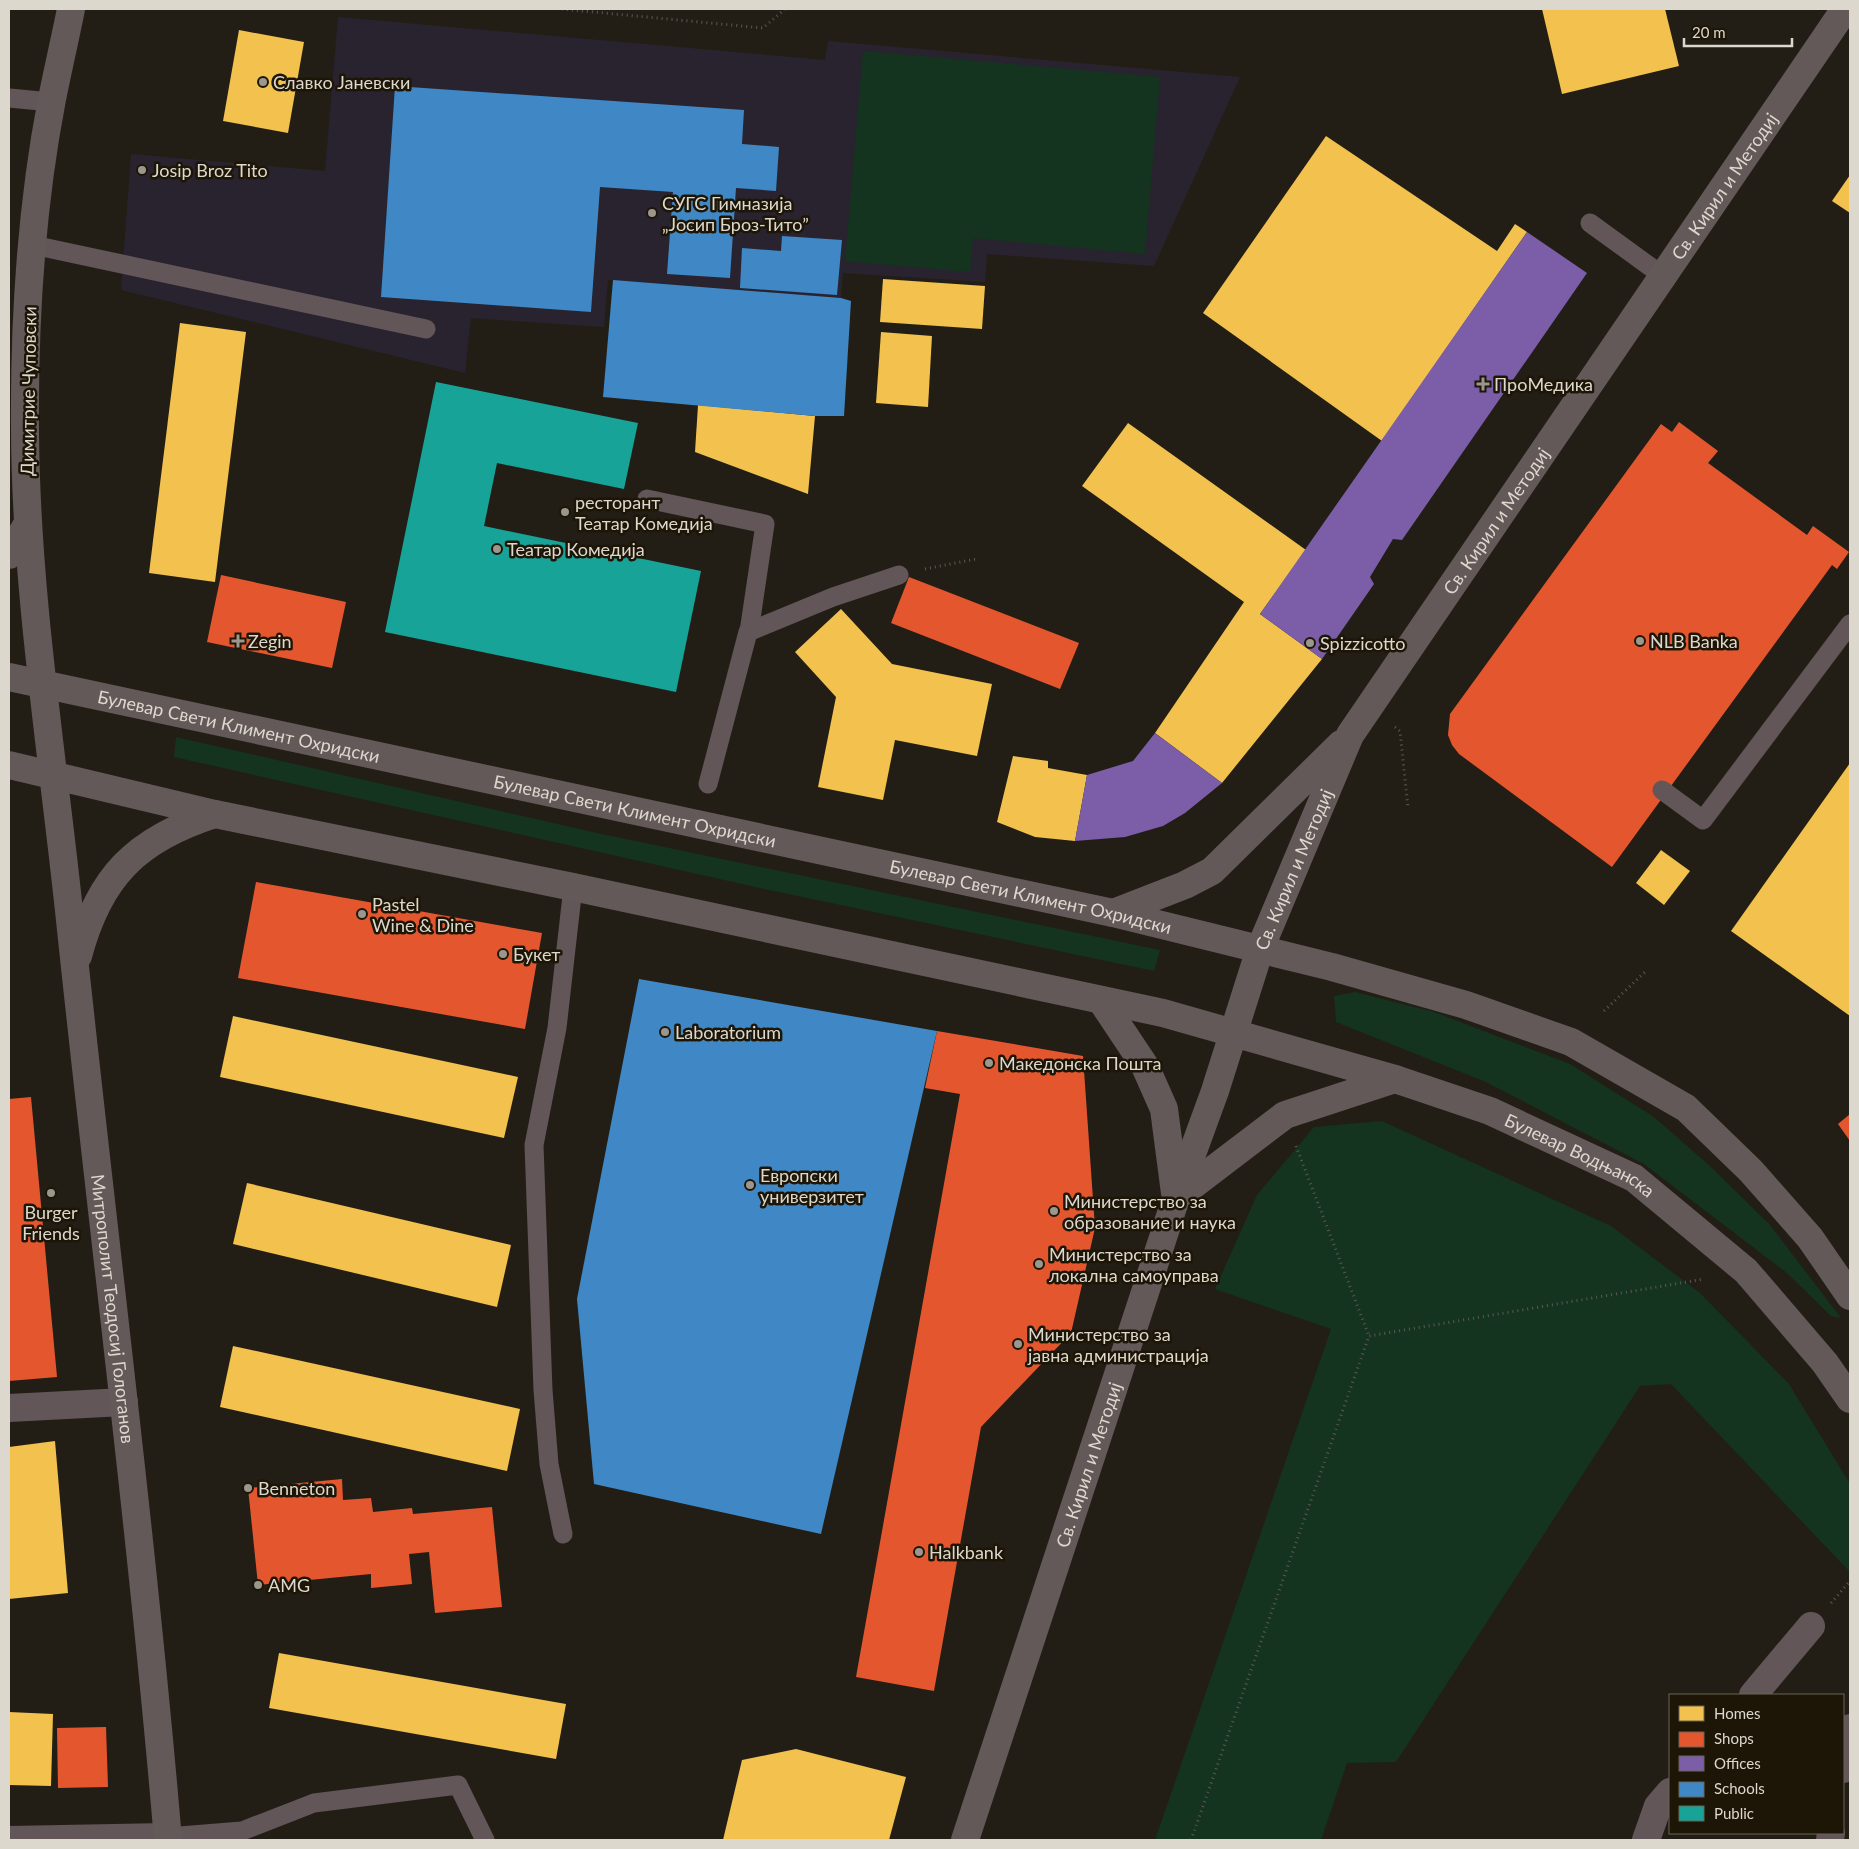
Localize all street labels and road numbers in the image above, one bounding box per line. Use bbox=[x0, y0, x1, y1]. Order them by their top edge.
street label: Св. Кирил и Методиј bbox=[1666, 109, 1782, 264]
street label: Димитрие Чуповски bbox=[16, 306, 40, 476]
street label: Св. Кирил и Методиј bbox=[1438, 443, 1554, 598]
street label: Булевар Свети Климент Охридски bbox=[96, 685, 382, 767]
street label: Булевар Свети Климент Охридски bbox=[492, 770, 778, 852]
street label: Св. Кирил и Методиј bbox=[1250, 785, 1337, 953]
street label: Булевар Свети Климент Охридски bbox=[888, 855, 1174, 938]
street label: Булевар Водњанска bbox=[1501, 1108, 1659, 1202]
street label: Митрополит Теодосиј Гологанов bbox=[87, 1173, 139, 1445]
street label: Св. Кирил и Методиј bbox=[1051, 1379, 1126, 1550]

